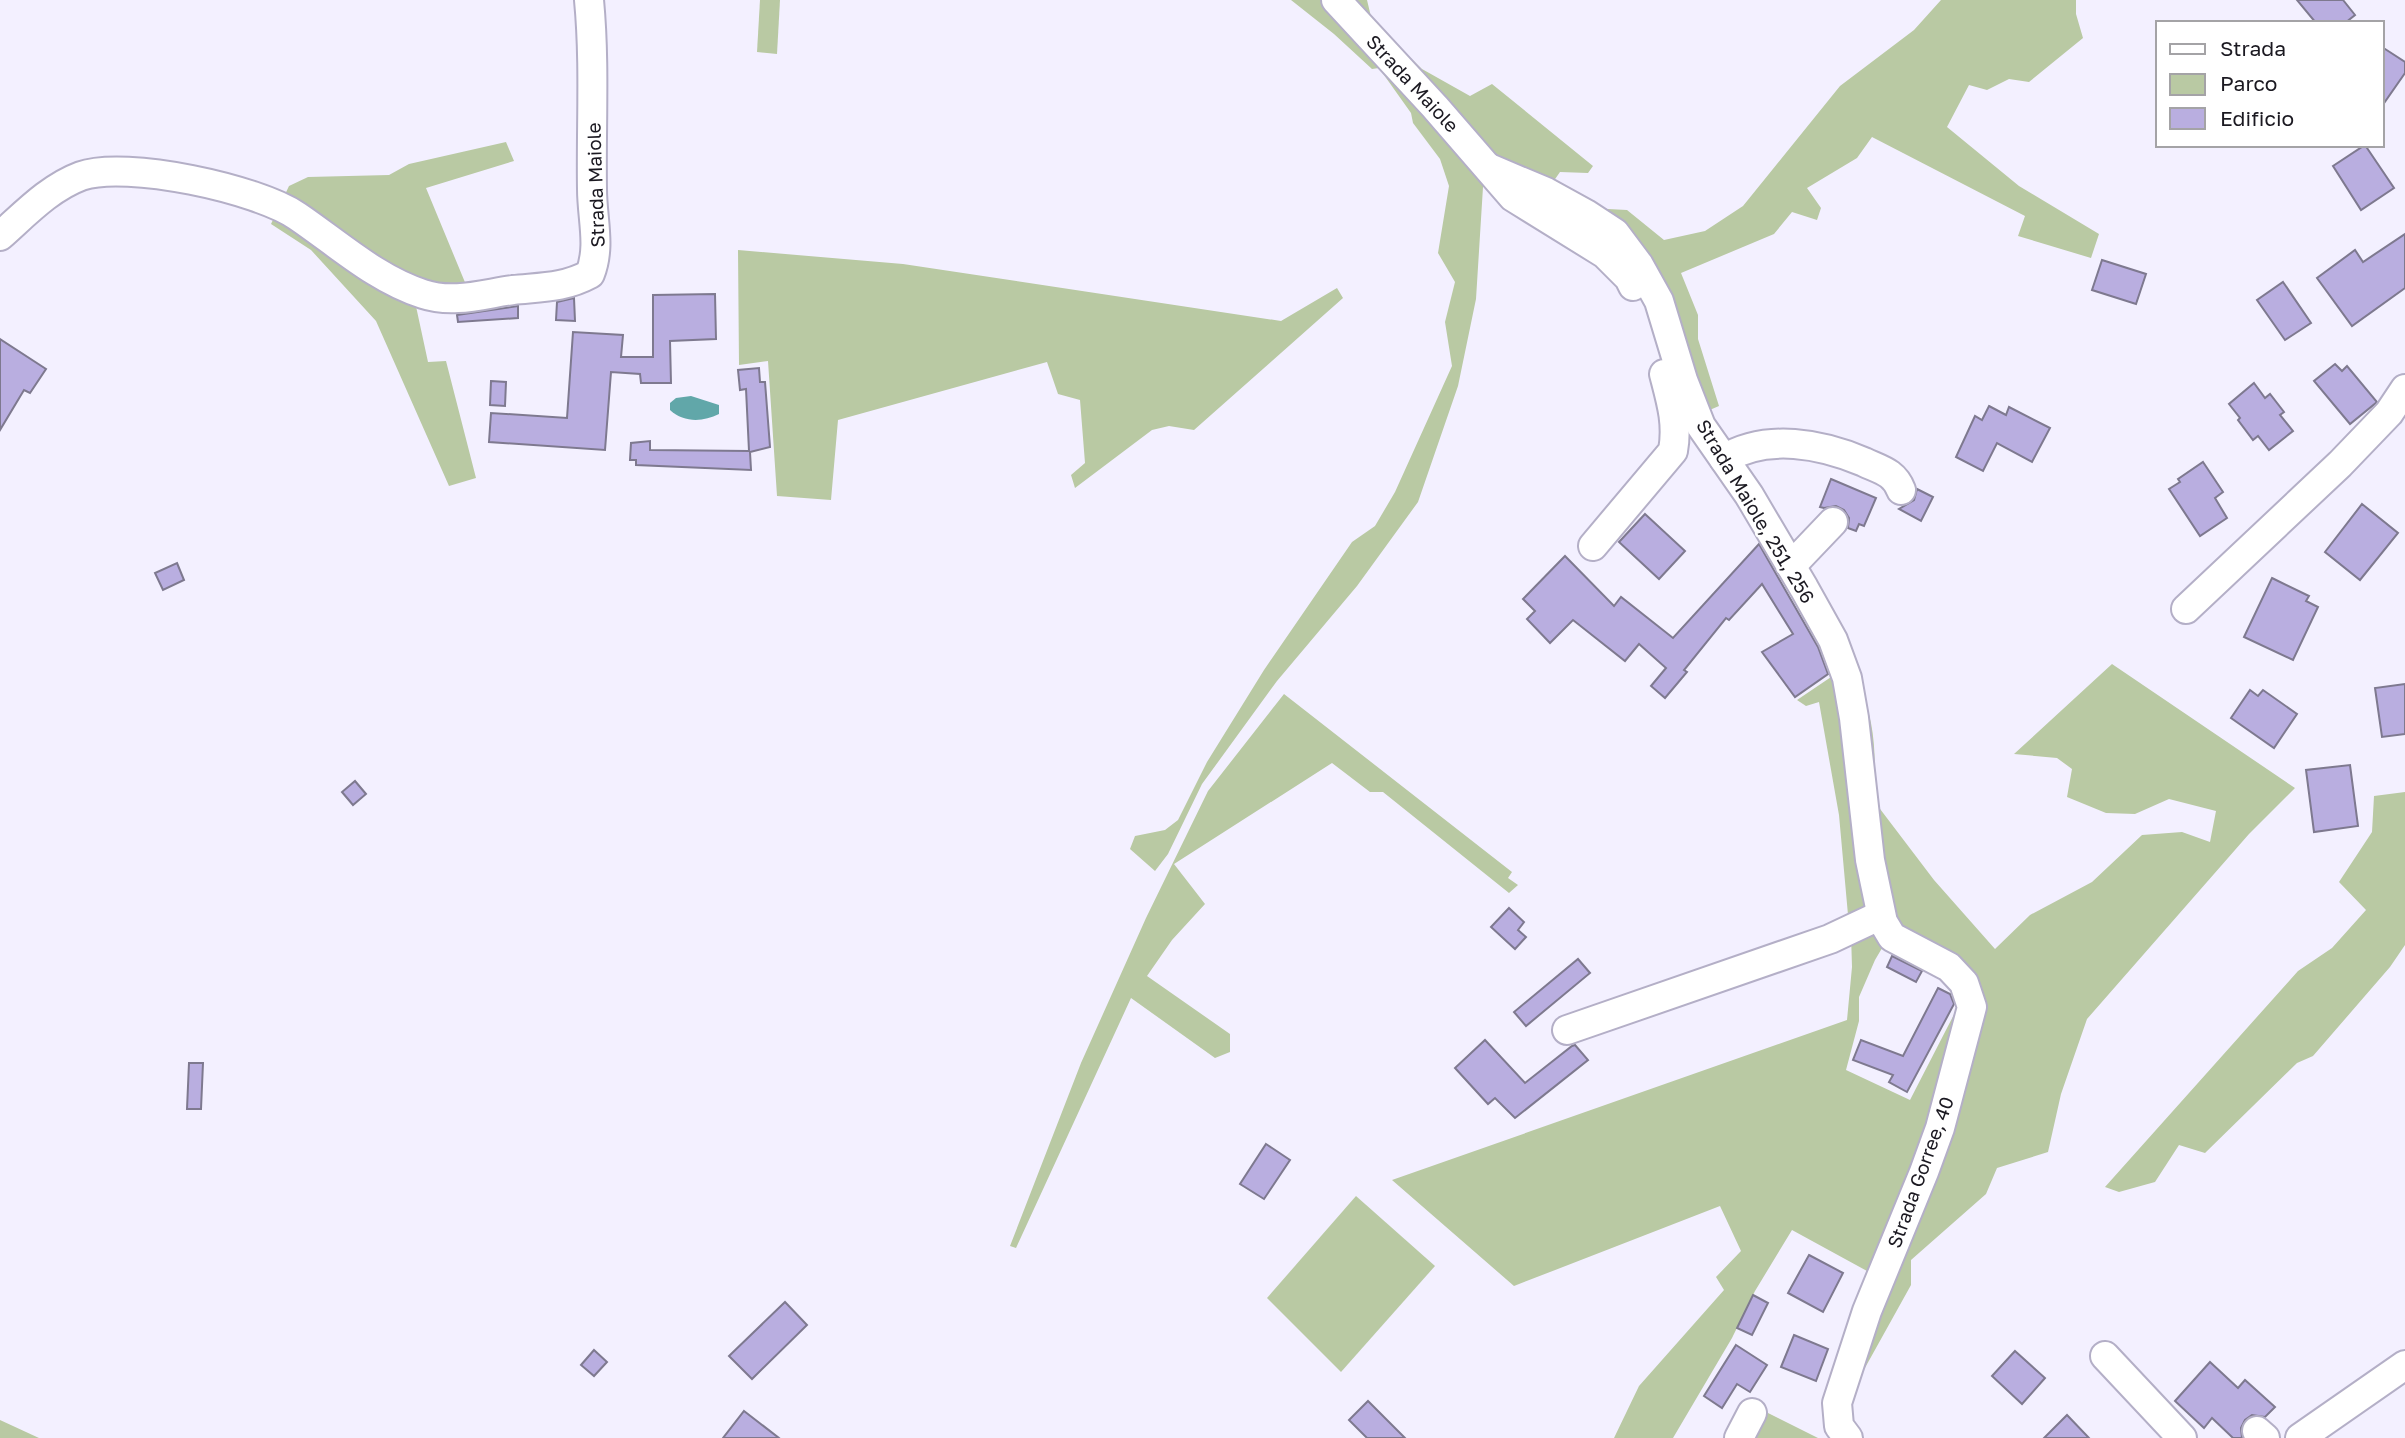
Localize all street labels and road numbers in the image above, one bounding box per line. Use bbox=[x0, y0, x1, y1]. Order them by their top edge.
street label: Strada Maiole bbox=[1362, 29, 1464, 137]
street label: Strada Maiole bbox=[581, 122, 609, 248]
street label: Strada Maiole, 251, 256 bbox=[1692, 415, 1820, 607]
street label: Strada Gorree, 40 bbox=[1882, 1093, 1958, 1251]

